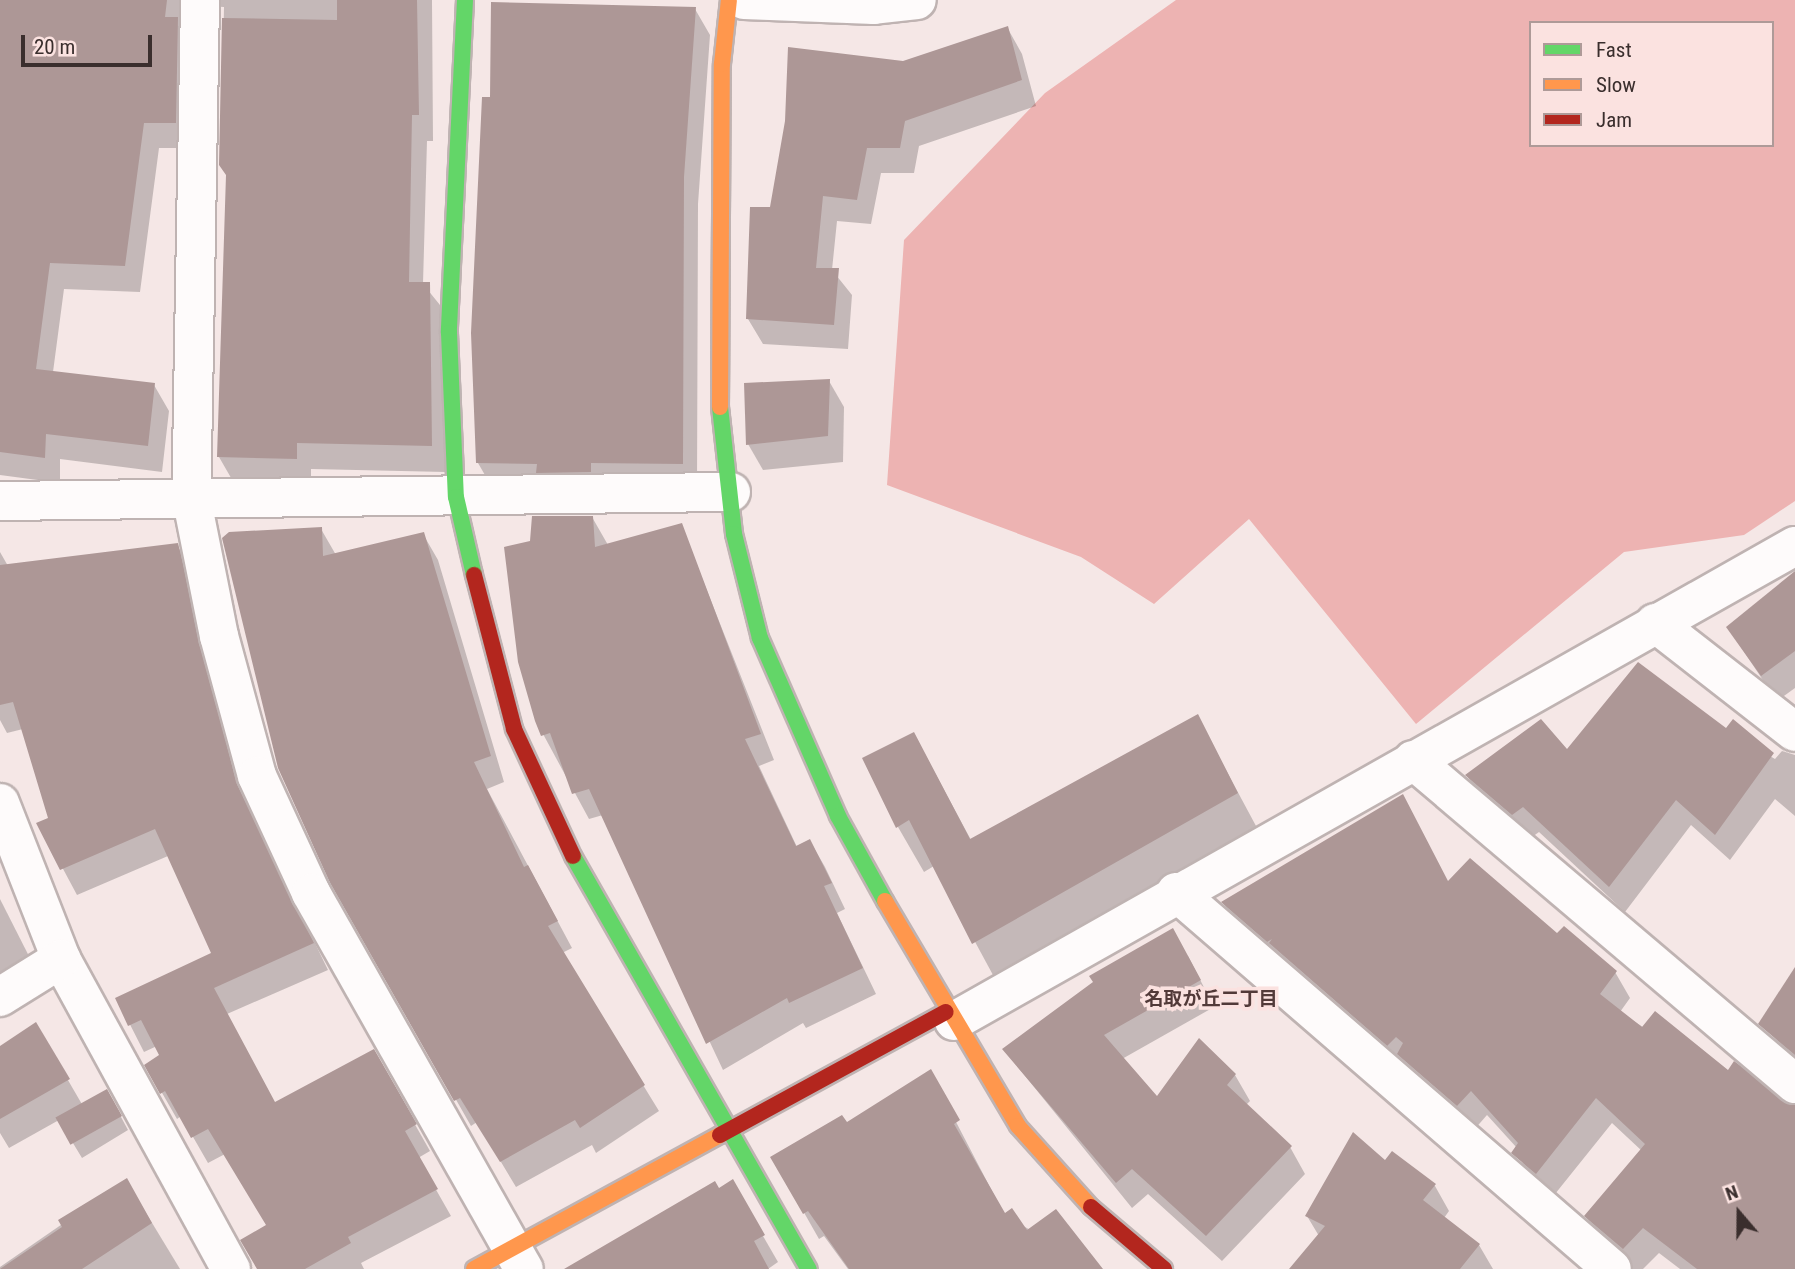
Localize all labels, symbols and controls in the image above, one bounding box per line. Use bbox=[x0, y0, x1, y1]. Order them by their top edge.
scale bar bbox=[24, 21, 156, 65]
legend bbox=[1529, 21, 1774, 147]
text: 20 m bbox=[34, 35, 75, 59]
text: Fast bbox=[1596, 38, 1632, 62]
text: Slow bbox=[1596, 73, 1636, 97]
text: Jam bbox=[1596, 108, 1632, 132]
district label: 名取が丘二丁目 bbox=[1145, 988, 1277, 1010]
north arrow bbox=[1704, 1178, 1774, 1248]
text: N bbox=[1722, 1180, 1741, 1206]

